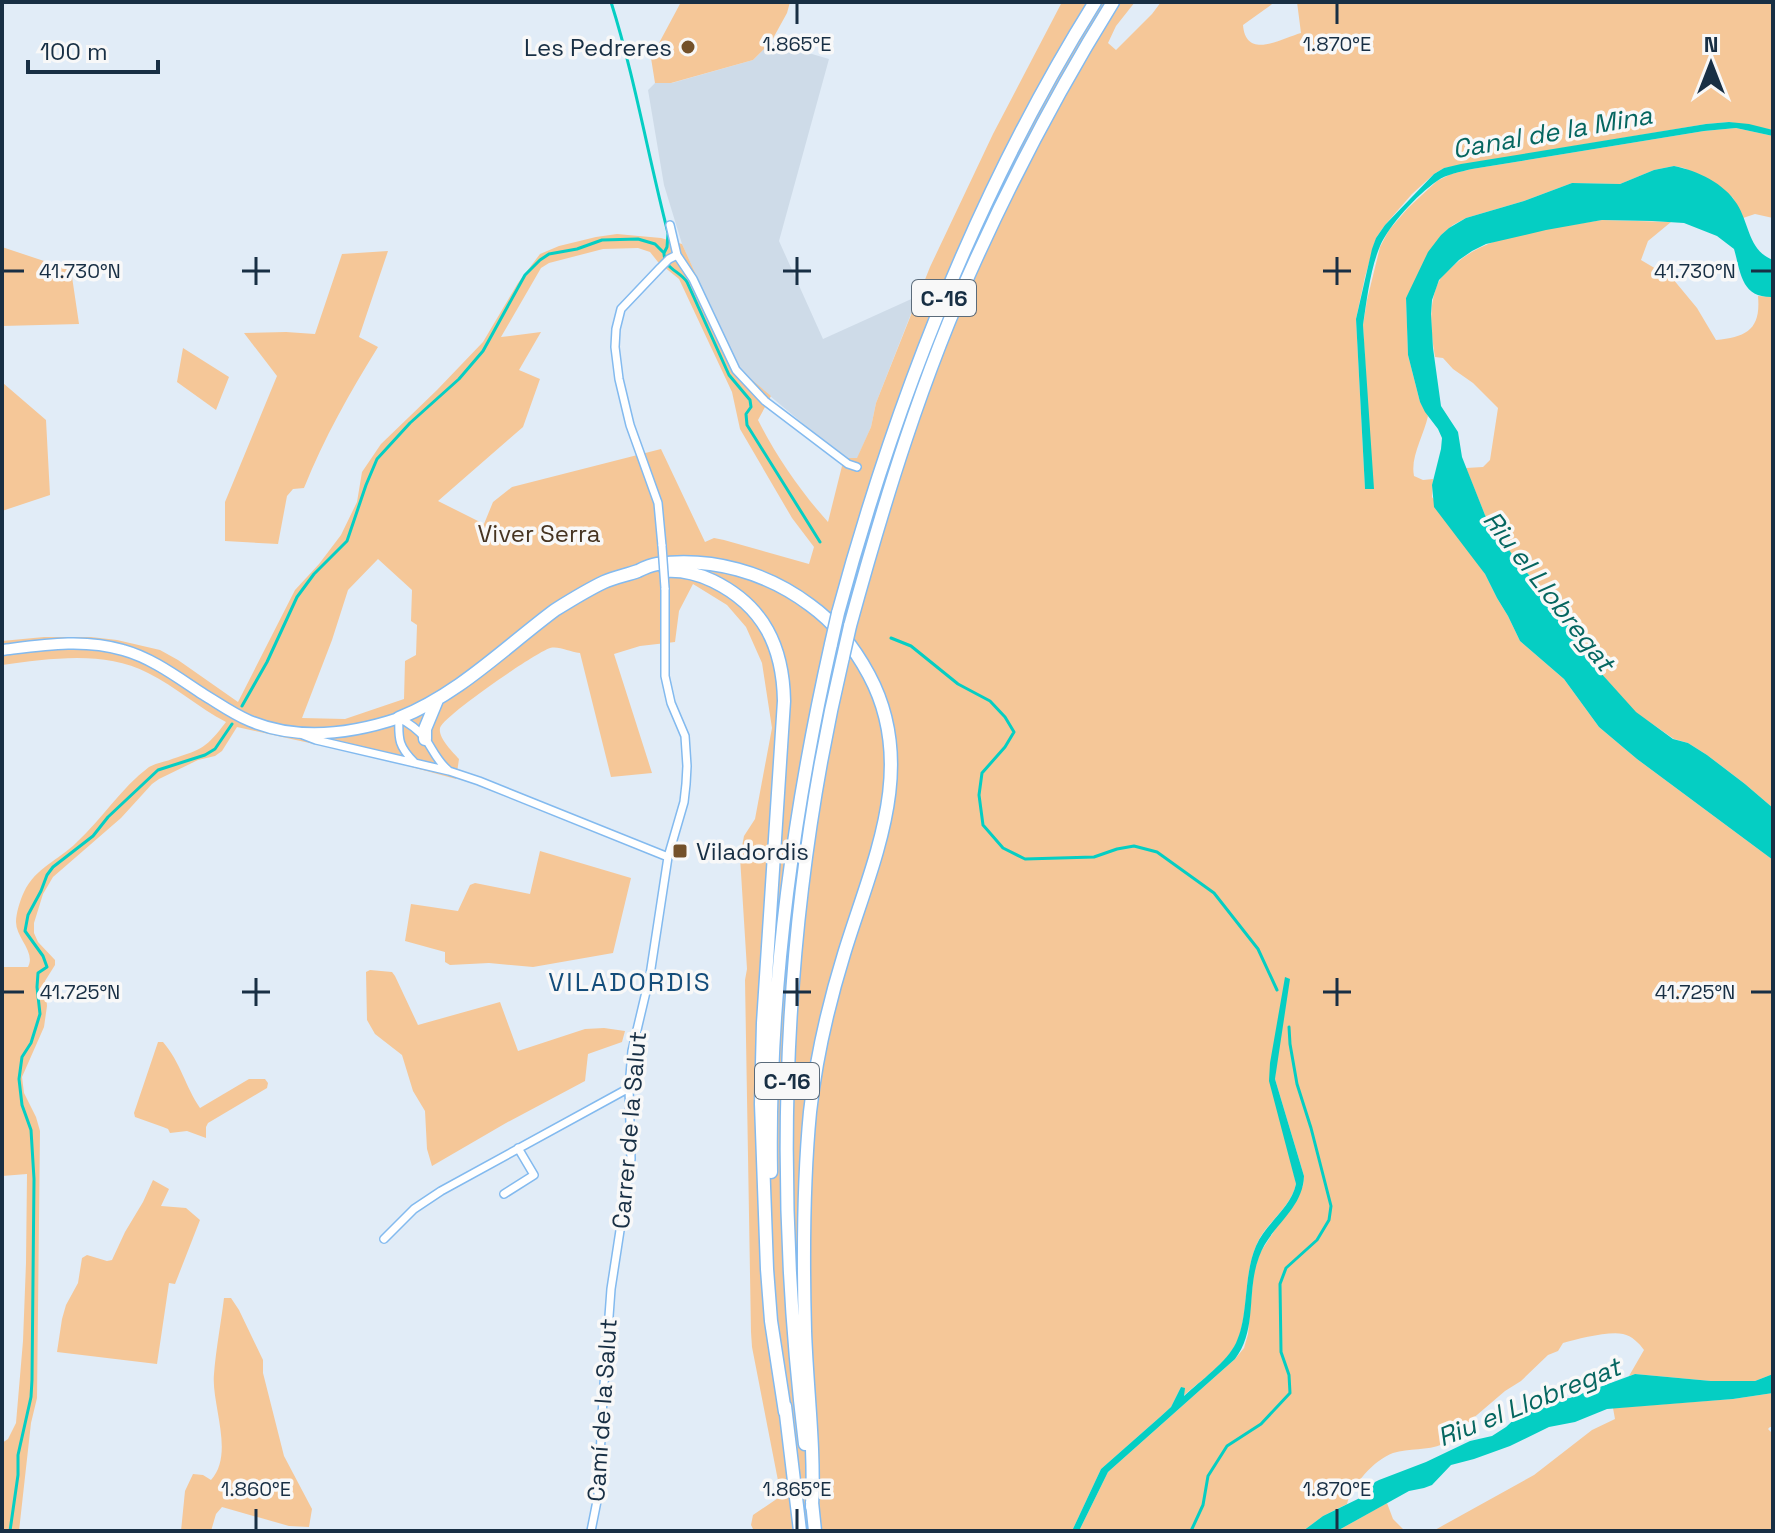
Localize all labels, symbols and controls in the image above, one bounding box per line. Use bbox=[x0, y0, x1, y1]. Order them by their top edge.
scale bar bbox=[28, 24, 158, 74]
north arrow bbox=[1671, 24, 1751, 104]
text: N bbox=[1704, 30, 1718, 58]
text: 1.865°E bbox=[763, 31, 831, 57]
text: 1.870°E bbox=[1303, 31, 1371, 57]
place label: Les Pedreres bbox=[524, 32, 672, 63]
text: 100 m bbox=[40, 36, 108, 67]
marker: Les Pedreres bbox=[679, 38, 697, 56]
water label: Canal de la Mina bbox=[1450, 98, 1656, 166]
text: 41.730°N bbox=[39, 258, 121, 284]
text: 41.730°N bbox=[1654, 258, 1736, 284]
road number: C-16 bbox=[912, 280, 976, 316]
water label: Riu el Llobregat bbox=[1476, 504, 1624, 680]
park label: Viver Serra bbox=[478, 518, 601, 549]
place label: Viladordis bbox=[696, 836, 809, 867]
marker: Viladordis bbox=[671, 842, 689, 860]
district label: VILADORDIS bbox=[548, 965, 712, 999]
text: 41.725°N bbox=[40, 979, 120, 1005]
text: 41.725°N bbox=[1655, 979, 1735, 1005]
street label: Carrer de la Salut bbox=[605, 1030, 653, 1230]
road number: C-16 bbox=[755, 1063, 819, 1099]
street label: Camí de la Salut bbox=[580, 1317, 624, 1503]
water label: Riu el Llobregat bbox=[1432, 1349, 1628, 1454]
text: 1.860°E bbox=[221, 1476, 291, 1502]
text: 1.865°E bbox=[763, 1476, 831, 1502]
text: 1.870°E bbox=[1303, 1476, 1371, 1502]

